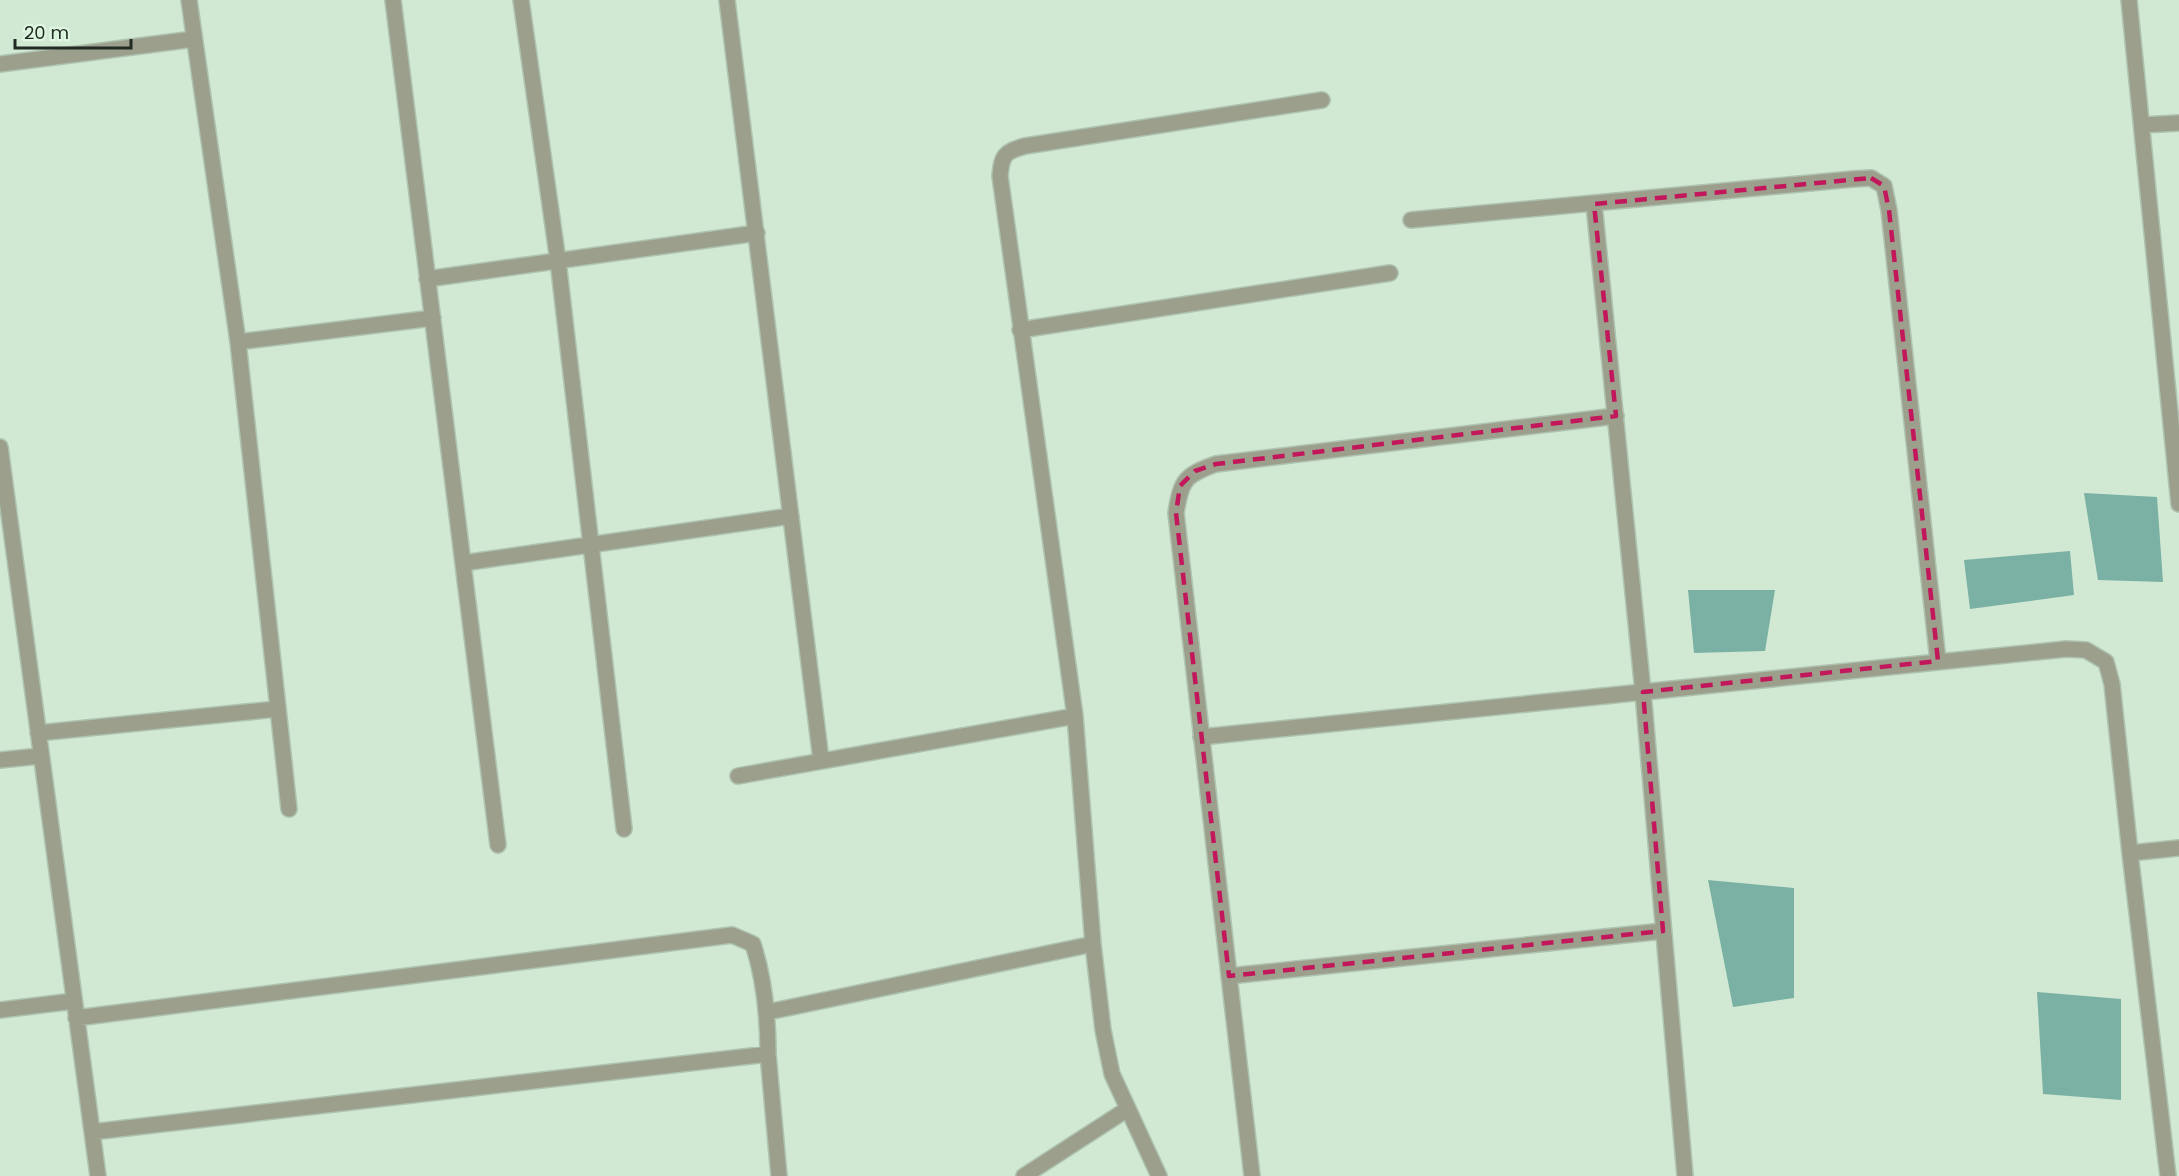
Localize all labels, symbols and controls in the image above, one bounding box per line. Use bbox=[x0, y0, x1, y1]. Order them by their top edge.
scale bar bbox=[15, 12, 130, 50]
text: 20 m bbox=[24, 20, 69, 45]

